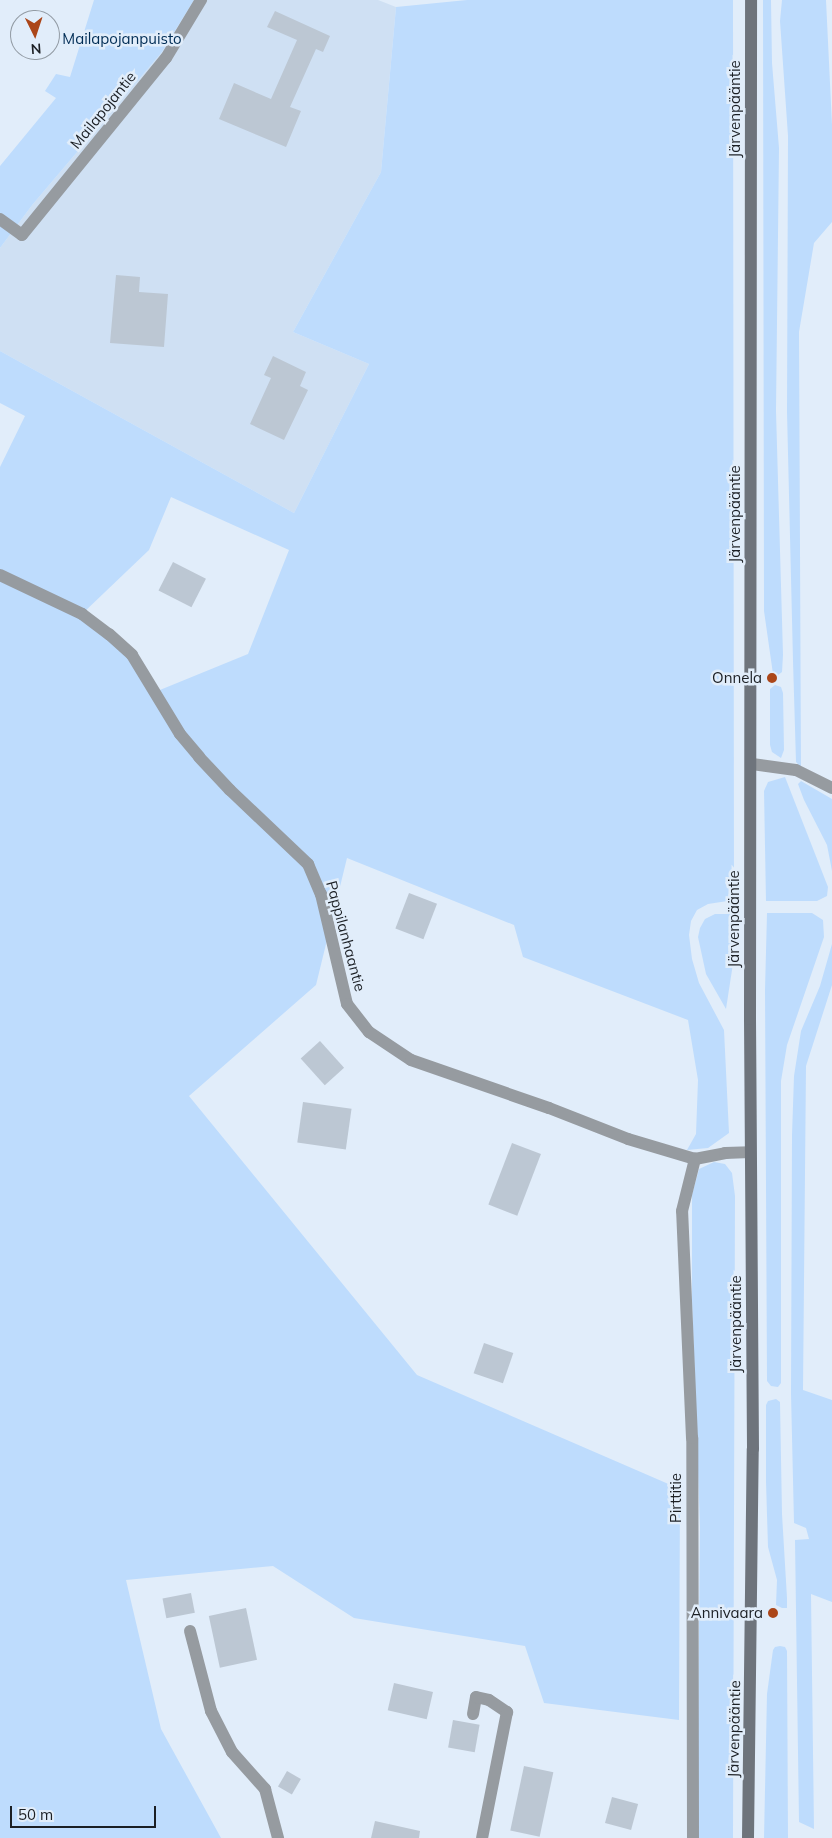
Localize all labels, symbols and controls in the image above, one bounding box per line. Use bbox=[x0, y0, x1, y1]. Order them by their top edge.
north arrow bbox=[10, 10, 60, 60]
park label: Mailapojanpuisto bbox=[62, 30, 182, 48]
text: N bbox=[30, 40, 42, 58]
street label: Järvenpääntie bbox=[726, 60, 744, 158]
street label: Mailapojantie bbox=[66, 68, 140, 152]
street label: Järvenpääntie bbox=[726, 465, 744, 563]
place label: Onnela bbox=[712, 669, 762, 687]
marker: Onnela bbox=[766, 672, 778, 684]
street label: Järvenpääntie bbox=[725, 870, 743, 968]
street label: Pappilanhaantie bbox=[323, 879, 369, 993]
street label: Järvenpääntie bbox=[727, 1275, 745, 1373]
street label: Pirttitie bbox=[667, 1473, 685, 1523]
place label: Annivaara bbox=[691, 1604, 763, 1622]
marker: Annivaara bbox=[767, 1607, 779, 1619]
street label: Järvenpääntie bbox=[724, 1680, 744, 1778]
scale bar bbox=[12, 1796, 159, 1828]
text: 50 m bbox=[18, 1805, 53, 1824]

